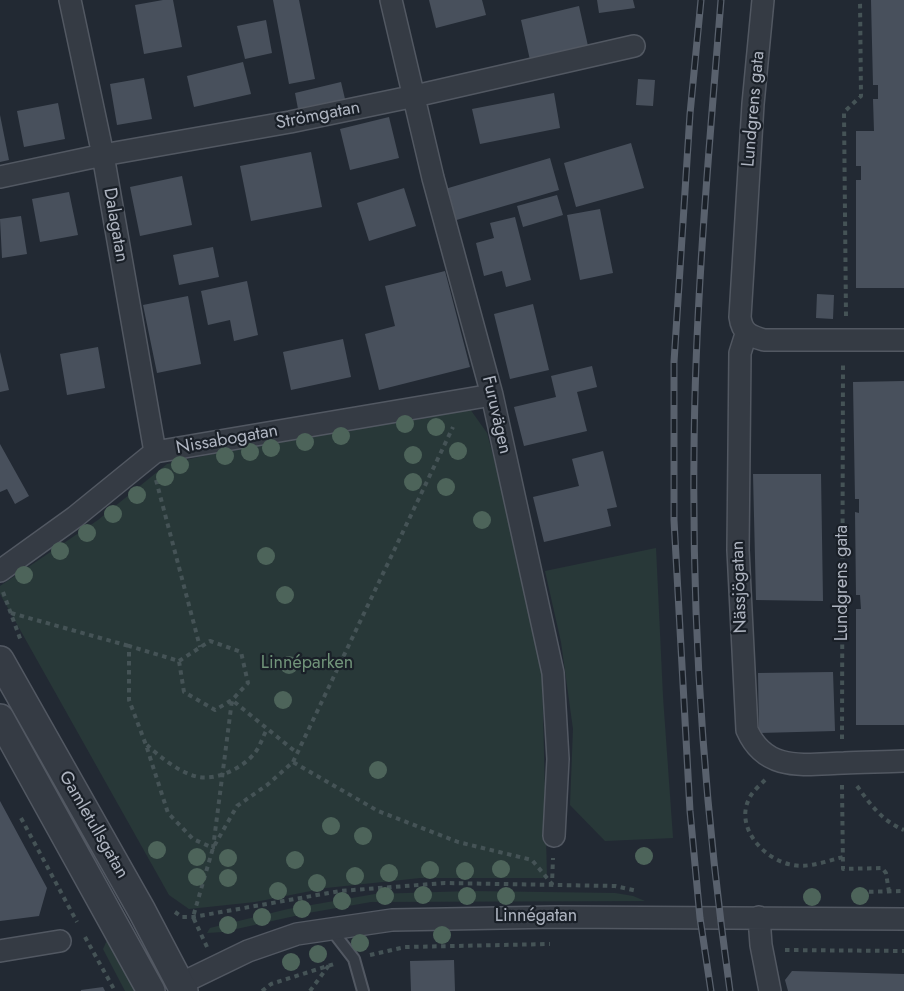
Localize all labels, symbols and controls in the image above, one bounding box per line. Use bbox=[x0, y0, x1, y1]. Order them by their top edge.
street label: Lundgrens gata bbox=[738, 50, 770, 168]
street label: Strömgatan bbox=[274, 97, 362, 135]
street label: Dalagatan bbox=[98, 186, 132, 264]
street label: Furuvägen bbox=[477, 374, 515, 456]
street label: Nissabogatan bbox=[174, 420, 280, 460]
street label: Lundgrens gata bbox=[832, 525, 854, 641]
street label: Nässjögatan bbox=[728, 540, 752, 634]
park label: Linnéparken bbox=[261, 653, 353, 675]
street label: Gamletullsgatan bbox=[53, 767, 133, 883]
street label: Linnégatan bbox=[495, 906, 577, 928]

